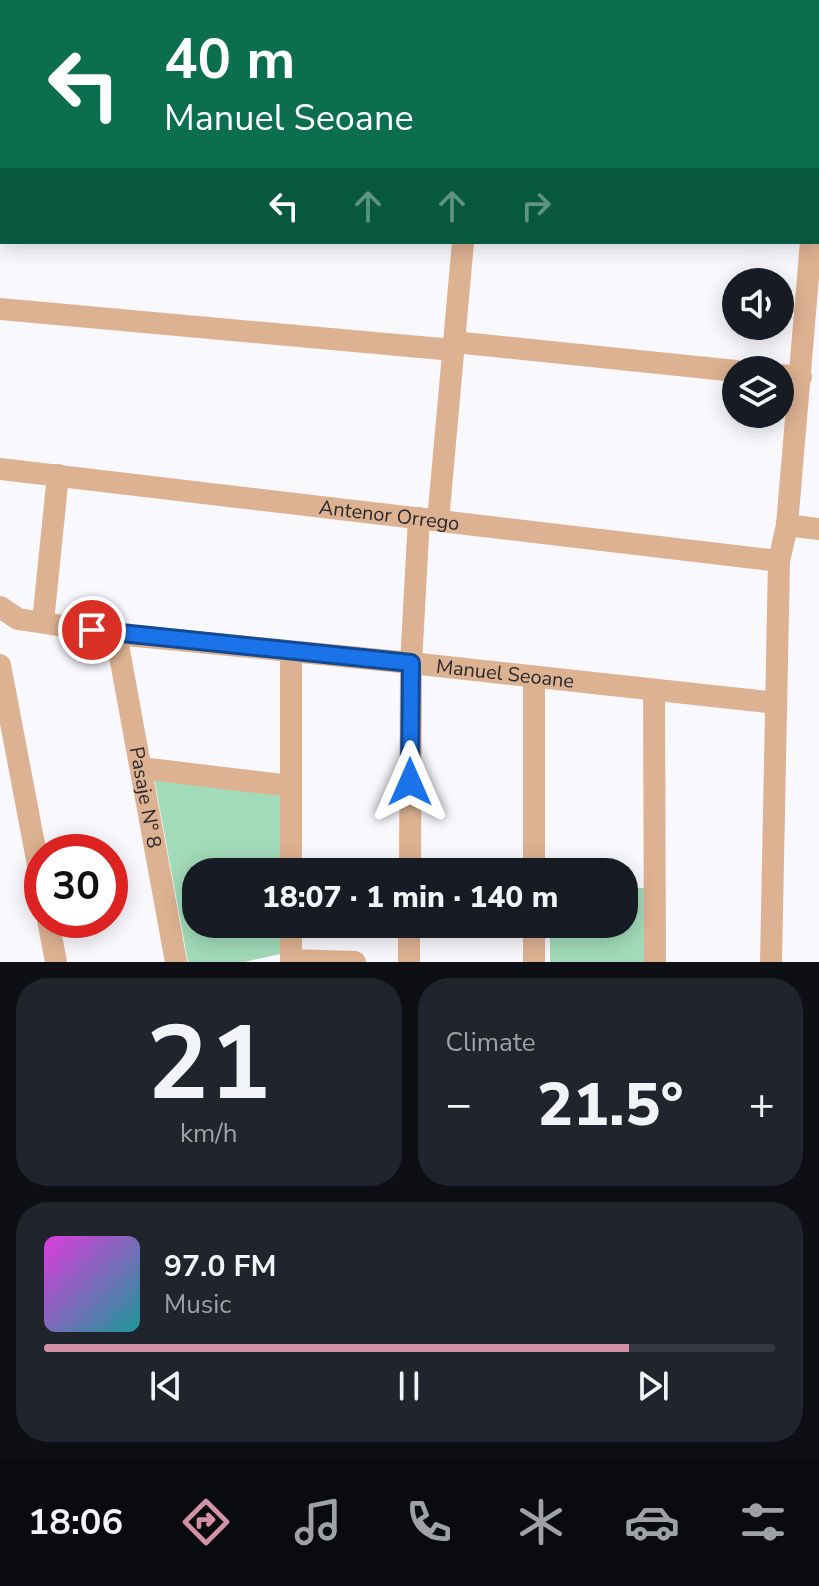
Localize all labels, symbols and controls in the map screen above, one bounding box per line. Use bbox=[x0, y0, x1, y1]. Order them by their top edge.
text: 40 m bbox=[164, 21, 295, 98]
icon: left bbox=[32, 32, 136, 136]
text: Manuel Seoane bbox=[164, 94, 414, 143]
icon: left bbox=[262, 184, 306, 228]
icon: ahead bbox=[346, 184, 390, 228]
icon: ahead bbox=[430, 184, 474, 228]
icon: right bbox=[514, 184, 558, 228]
map controls bbox=[722, 268, 794, 428]
button: sound bbox=[722, 268, 794, 340]
button: layers bbox=[722, 356, 794, 428]
street label: Antenor Orrego bbox=[317, 494, 461, 537]
pin bbox=[58, 596, 126, 664]
icon: arrive bbox=[70, 608, 114, 652]
street label: Manuel Seoane bbox=[435, 653, 576, 695]
position arrow bbox=[368, 740, 452, 824]
street label: Pasaje N° 8 bbox=[123, 744, 168, 850]
speed limit sign: 30 bbox=[24, 834, 128, 938]
text: 18:07 · 1 min · 140 m bbox=[262, 877, 558, 918]
text: 21 bbox=[146, 993, 271, 1135]
text: Climate bbox=[446, 1025, 536, 1060]
text: 21.5° bbox=[537, 1064, 684, 1146]
text: − bbox=[446, 1075, 472, 1135]
text: + bbox=[749, 1075, 775, 1135]
text: km/h bbox=[180, 1116, 237, 1151]
text: 97.0 FM bbox=[164, 1246, 276, 1287]
text: Music bbox=[164, 1287, 231, 1322]
icon: previous bbox=[144, 1364, 188, 1408]
icon: pause bbox=[387, 1364, 431, 1408]
icon: next bbox=[631, 1364, 675, 1408]
icon: directions bbox=[178, 1494, 234, 1550]
icon: music bbox=[290, 1494, 346, 1550]
icon: phone bbox=[401, 1494, 457, 1550]
icon: climate bbox=[513, 1494, 569, 1550]
icon: car bbox=[624, 1494, 680, 1550]
icon: filters bbox=[735, 1494, 791, 1550]
text: 18:06 bbox=[28, 1498, 123, 1547]

